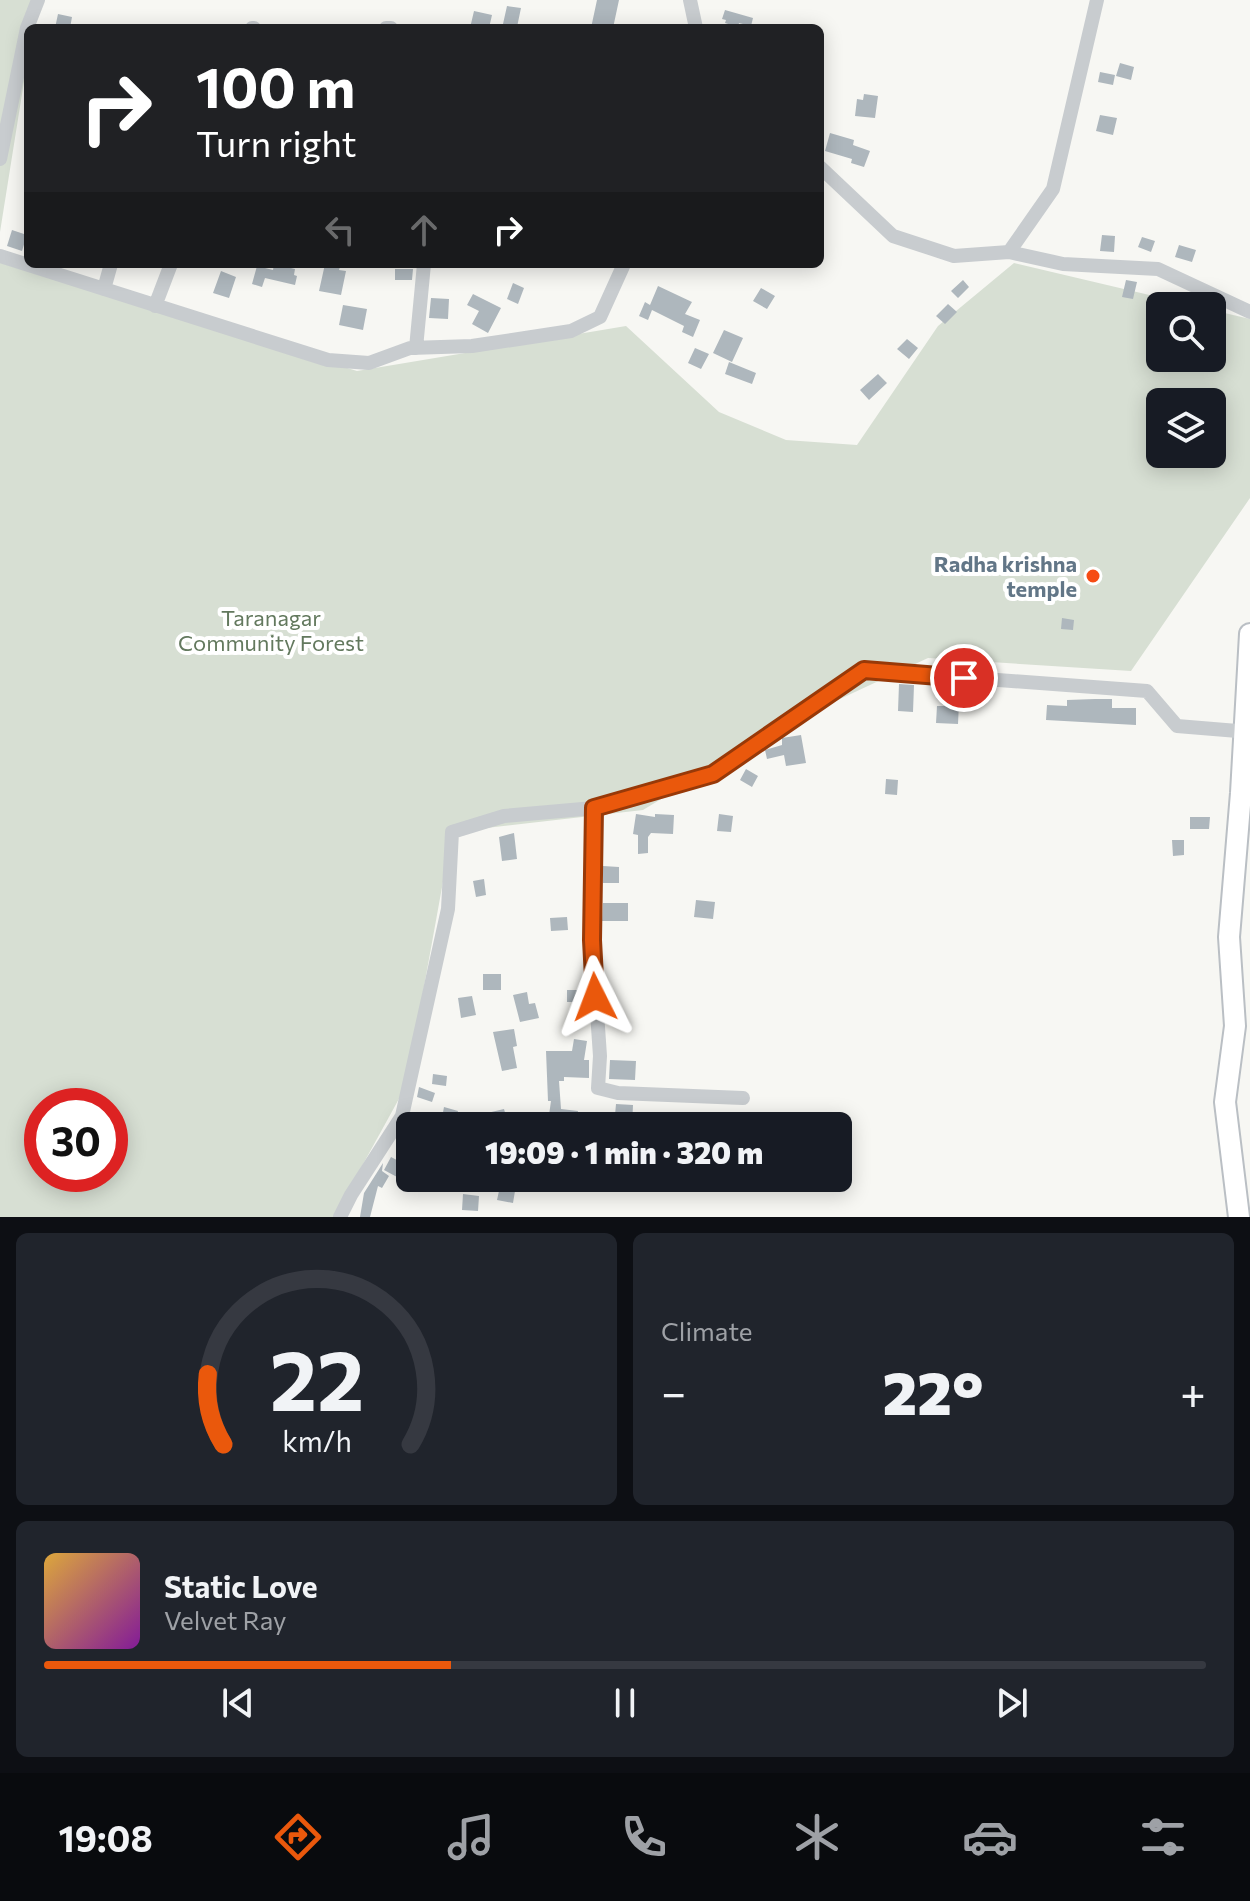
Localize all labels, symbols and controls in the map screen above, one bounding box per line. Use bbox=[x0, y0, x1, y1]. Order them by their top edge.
text: 100 m bbox=[196, 51, 355, 120]
icon: right bbox=[64, 56, 168, 160]
text: Turn right bbox=[196, 120, 357, 164]
icon: left bbox=[318, 208, 362, 252]
icon: ahead bbox=[402, 208, 446, 252]
icon: right bbox=[486, 208, 530, 252]
map controls bbox=[1146, 292, 1226, 468]
button: search bbox=[1146, 292, 1226, 372]
button: layers bbox=[1146, 388, 1226, 468]
place label: Radha krishna temple bbox=[934, 550, 1077, 602]
marker: Radha krishna temple bbox=[1084, 567, 1102, 585]
park label: Taranagar Community Forest bbox=[178, 604, 364, 656]
pin bbox=[930, 644, 998, 712]
icon: arrive bbox=[942, 656, 986, 700]
position arrow bbox=[553, 955, 637, 1039]
speed limit sign: 30 bbox=[24, 1088, 128, 1192]
text: 19:09 · 1 min · 320 m bbox=[485, 1133, 763, 1170]
text: Climate bbox=[661, 1315, 753, 1346]
text: 22 bbox=[269, 1326, 364, 1428]
text: 22° bbox=[883, 1354, 984, 1427]
text: − bbox=[661, 1364, 686, 1418]
text: + bbox=[1180, 1364, 1206, 1418]
text: km/h bbox=[282, 1423, 351, 1458]
text: Static Love bbox=[164, 1567, 318, 1604]
text: Velvet Ray bbox=[164, 1604, 287, 1635]
icon: previous bbox=[216, 1681, 260, 1725]
icon: pause bbox=[603, 1681, 647, 1725]
icon: next bbox=[990, 1681, 1034, 1725]
icon: directions bbox=[270, 1809, 326, 1865]
icon: music bbox=[443, 1809, 499, 1865]
icon: phone bbox=[616, 1809, 672, 1865]
icon: climate bbox=[789, 1809, 845, 1865]
icon: car bbox=[962, 1809, 1018, 1865]
icon: filters bbox=[1135, 1809, 1191, 1865]
text: 19:08 bbox=[59, 1815, 153, 1859]

